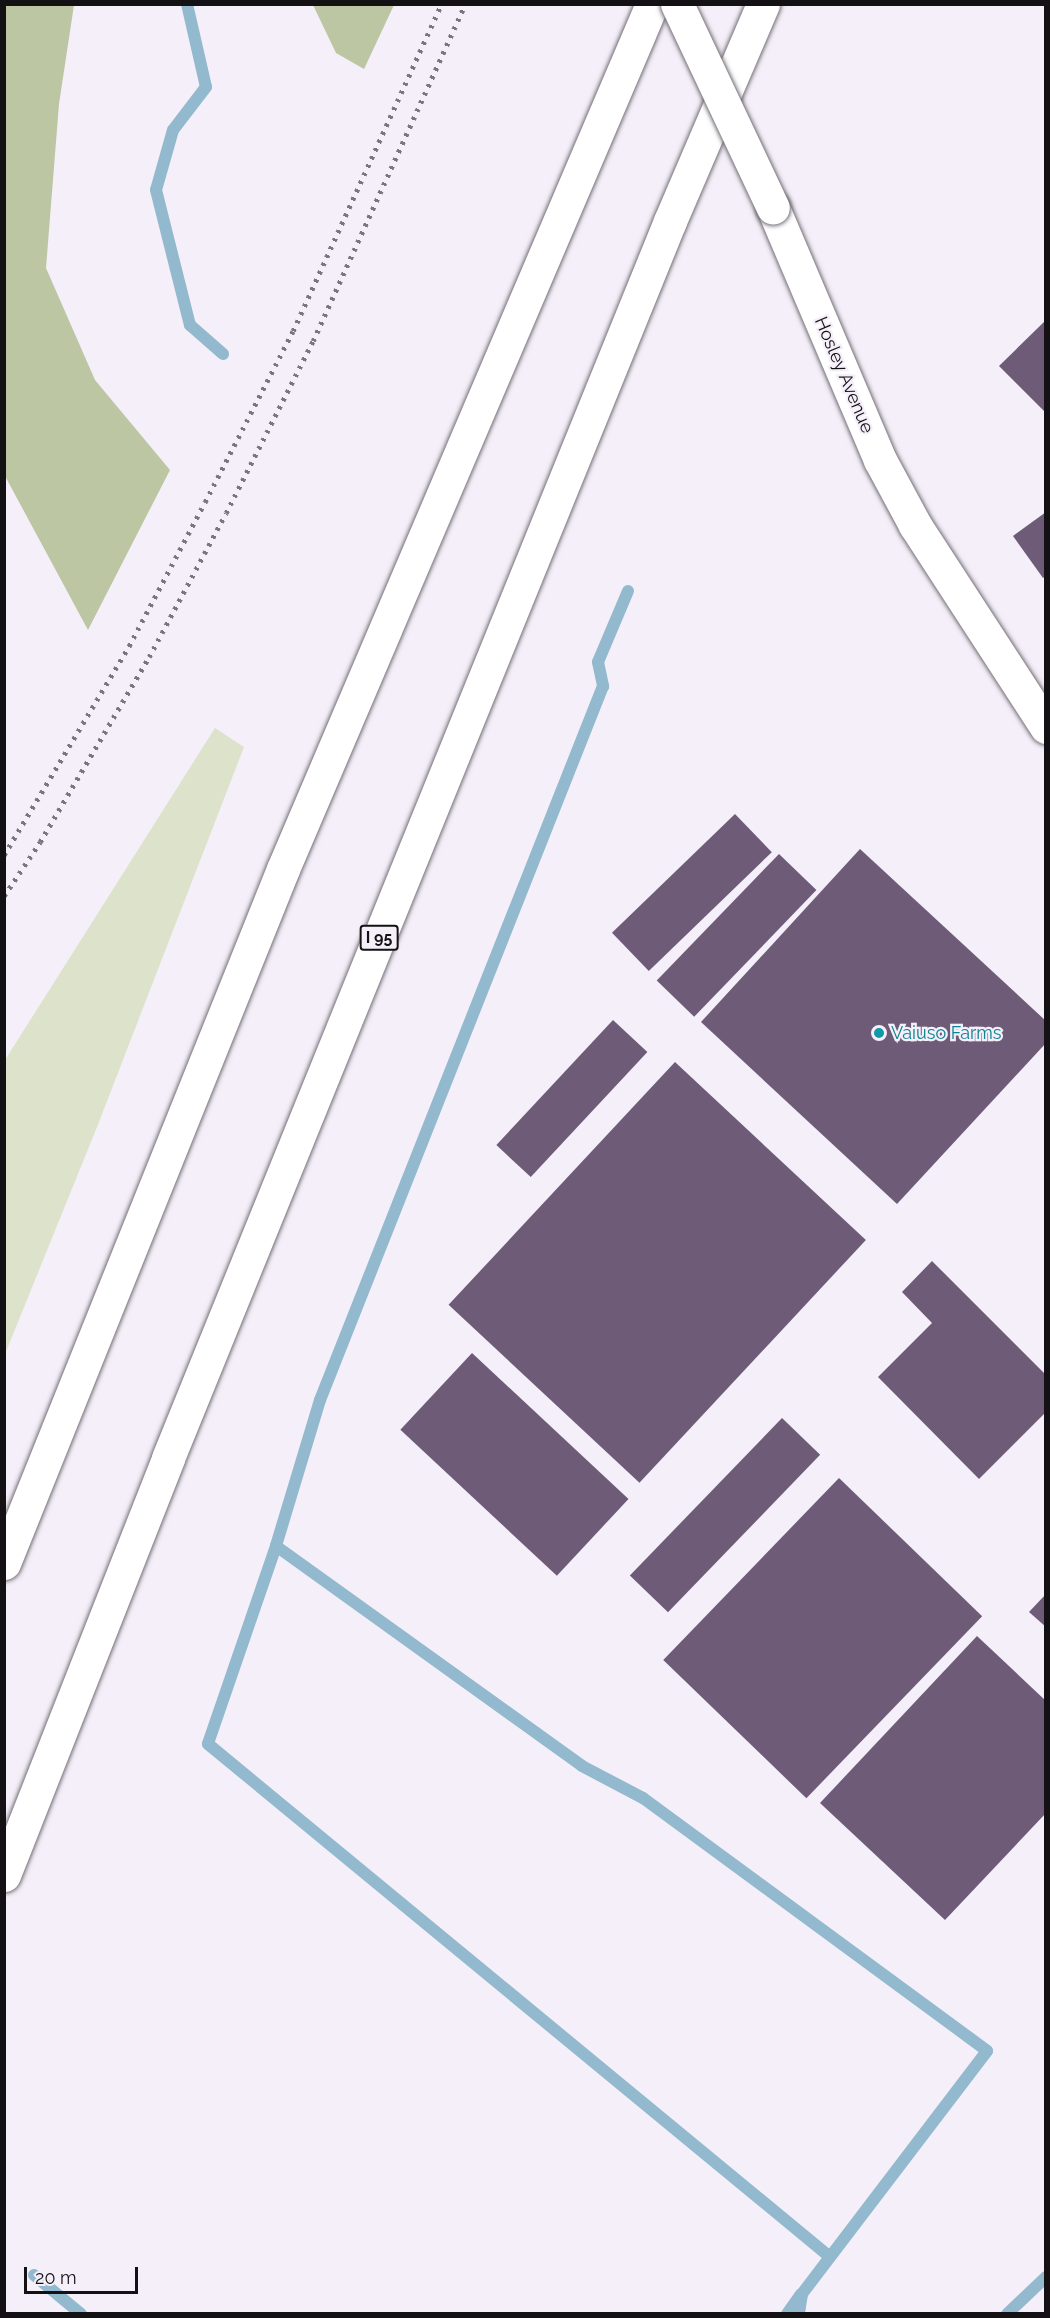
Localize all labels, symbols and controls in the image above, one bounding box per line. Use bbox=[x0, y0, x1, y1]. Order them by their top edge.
street label: Hosley Avenue bbox=[810, 313, 878, 437]
road number: I 95 bbox=[360, 925, 398, 951]
place label: Vaiuso Farms bbox=[891, 1022, 1001, 1044]
marker: Vaiuso Farms bbox=[872, 1026, 886, 1040]
scale bar bbox=[27, 2255, 141, 2293]
text: 20 m bbox=[35, 2267, 77, 2288]

